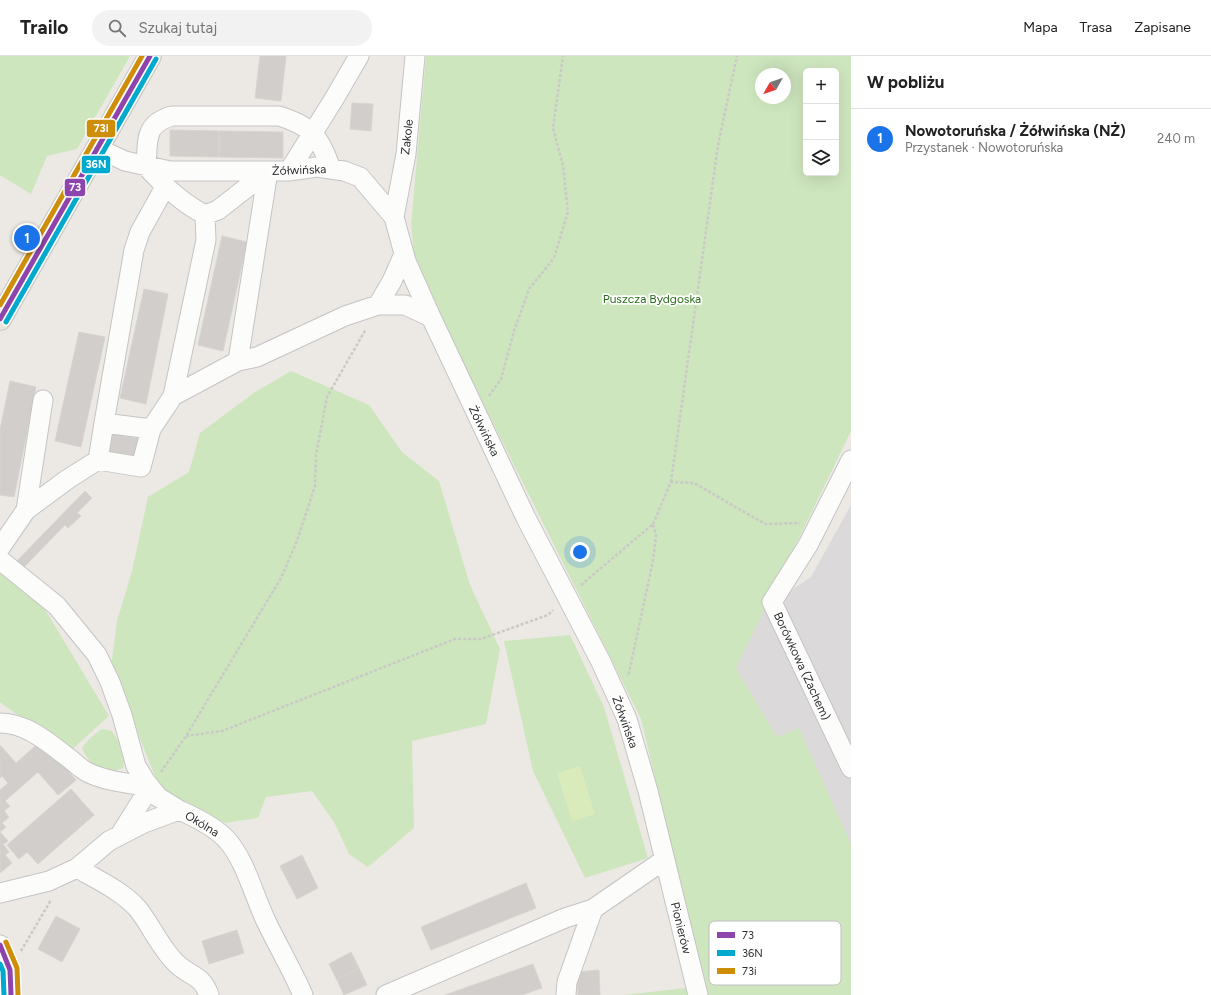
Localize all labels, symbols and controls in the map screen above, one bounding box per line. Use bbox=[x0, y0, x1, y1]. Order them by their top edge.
search box bbox=[92, 10, 372, 46]
text: Trailo bbox=[20, 16, 68, 39]
icon: search bbox=[106, 17, 128, 39]
text: Szukaj tutaj bbox=[138, 19, 217, 37]
text: Mapa bbox=[1023, 19, 1058, 36]
text: Trasa bbox=[1080, 19, 1112, 36]
text: Zapisane bbox=[1134, 19, 1191, 36]
north arrow bbox=[755, 68, 791, 104]
map controls bbox=[803, 68, 839, 176]
button: + bbox=[803, 68, 839, 104]
text: W pobliżu bbox=[867, 72, 944, 92]
button: − bbox=[803, 104, 839, 140]
street label: Zakole bbox=[398, 118, 416, 155]
line badge: 73i bbox=[86, 119, 116, 138]
text: 73i bbox=[93, 122, 109, 135]
text: Nowotoruńska / Żółwińska (NŻ) bbox=[905, 122, 1126, 140]
text: 1 bbox=[877, 131, 883, 146]
text: 240 m bbox=[1157, 131, 1195, 146]
button: layers bbox=[803, 140, 839, 176]
text: Przystanek · Nowotoruńska bbox=[905, 140, 1063, 155]
line badge: 36N bbox=[81, 155, 111, 174]
text: 36N bbox=[86, 158, 107, 171]
street label: Żółwińska bbox=[272, 162, 326, 178]
line badge: 73 bbox=[64, 178, 86, 197]
text: 73 bbox=[69, 181, 81, 194]
pin: 1 bbox=[14, 223, 40, 253]
park label: Puszcza Bydgoska bbox=[603, 292, 701, 306]
street label: Żółwińska bbox=[466, 404, 502, 458]
your location bbox=[570, 542, 590, 562]
street label: Borówkowa (Zachem) bbox=[771, 610, 833, 722]
street label: Żółwińska bbox=[609, 694, 641, 750]
street label: Okólna bbox=[182, 808, 222, 840]
street label: Pionierów bbox=[668, 901, 694, 956]
legend bbox=[709, 921, 841, 985]
text: 73 bbox=[742, 929, 754, 942]
text: 36N bbox=[742, 947, 763, 960]
text: 73i bbox=[742, 965, 756, 978]

